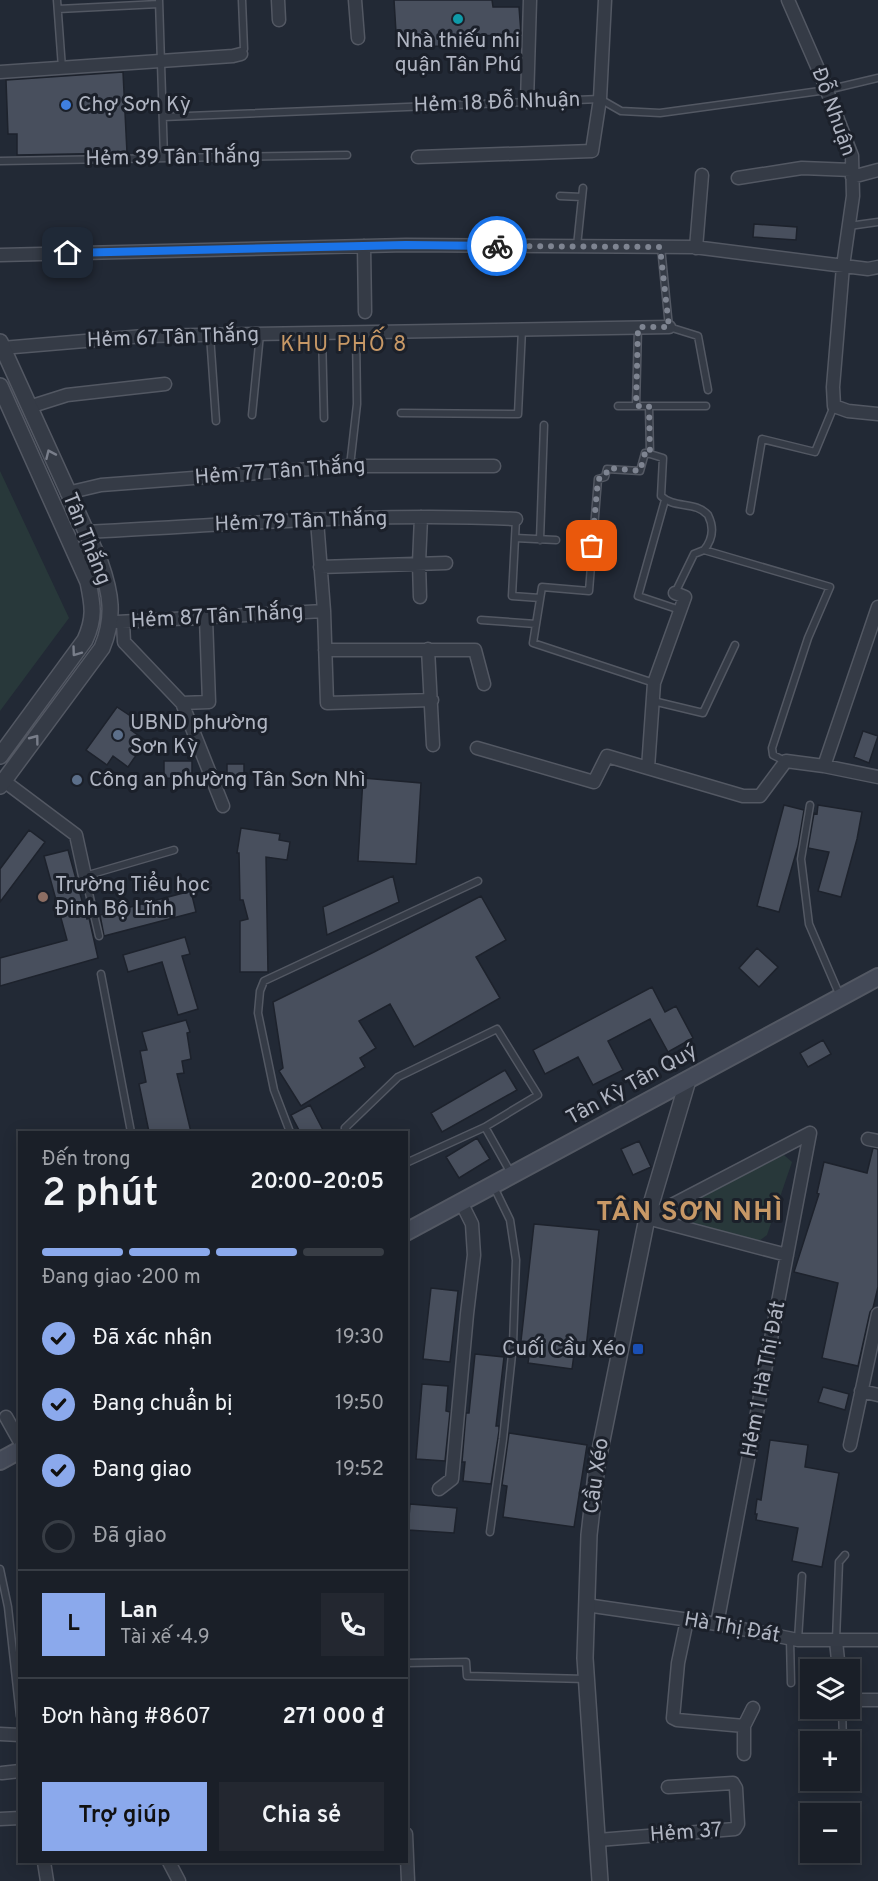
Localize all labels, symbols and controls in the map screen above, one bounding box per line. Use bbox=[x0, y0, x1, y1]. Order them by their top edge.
marker: Nhà thiếu nhi quận Tân Phú bbox=[451, 12, 465, 26]
place label: Nhà thiếu nhi quận Tân Phú bbox=[395, 28, 521, 79]
street label: Đỗ Nhuận bbox=[804, 64, 862, 160]
street label: Hẻm 18 Đỗ Nhuận bbox=[413, 86, 581, 119]
place label: Chợ Sơn Kỳ bbox=[78, 92, 191, 119]
marker: Chợ Sơn Kỳ bbox=[59, 98, 73, 112]
street label: Hẻm 39 Tân Thắng bbox=[85, 142, 261, 173]
courier bbox=[467, 216, 527, 276]
pin bbox=[42, 227, 93, 278]
icon: bike bbox=[481, 230, 514, 263]
icon: home bbox=[51, 236, 84, 269]
street label: Hẻm 67 Tân Thắng bbox=[86, 320, 260, 355]
district label: KHU PHỐ 8 bbox=[280, 326, 408, 359]
one-way arrow bbox=[45, 449, 57, 460]
street label: Hẻm 77 Tân Thắng bbox=[194, 452, 366, 491]
street label: Tân Thắng bbox=[55, 488, 118, 589]
street label: Hẻm 79 Tân Thắng bbox=[214, 504, 388, 539]
pin bbox=[566, 520, 617, 571]
icon: bag bbox=[575, 529, 608, 562]
street label: Hẻm 87 Tân Thắng bbox=[130, 598, 304, 635]
one-way arrow bbox=[73, 645, 84, 656]
place label: UBND phường Sơn Kỳ bbox=[130, 710, 268, 761]
marker: UBND phường Sơn Kỳ bbox=[111, 728, 125, 742]
one-way arrow bbox=[28, 734, 39, 745]
place label: Công an phường Tân Sơn Nhì bbox=[89, 767, 366, 794]
marker: Công an phường Tân Sơn Nhì bbox=[70, 773, 84, 787]
place label: Trường Tiểu học Đinh Bộ Lĩnh bbox=[55, 870, 210, 923]
marker: Trường Tiểu học Đinh Bộ Lĩnh bbox=[36, 890, 50, 904]
street label: Tân Kỳ Tân Quý bbox=[562, 1038, 702, 1132]
text: Đến trong bbox=[42, 1147, 131, 1173]
text: 20:00–20:05 bbox=[250, 1169, 384, 1196]
text: 2 phút bbox=[42, 1171, 158, 1220]
district label: TÂN SƠN NHÌ bbox=[596, 1195, 784, 1230]
text: Đang giao · 200 m bbox=[42, 1265, 201, 1291]
street label: Hẻm 1 Hà Thị Đát bbox=[736, 1299, 792, 1459]
icon: check bbox=[42, 1322, 75, 1355]
text: Đã xác nhận bbox=[93, 1325, 212, 1352]
text: 19:30 bbox=[335, 1325, 384, 1351]
place label: Cuối Cầu Xéo bbox=[502, 1336, 626, 1363]
marker: Cuối Cầu Xéo bbox=[631, 1342, 645, 1356]
icon: check bbox=[42, 1388, 75, 1421]
text: Đang chuẩn bị bbox=[93, 1391, 233, 1418]
text: 19:50 bbox=[335, 1391, 384, 1417]
street label: Cầu Xéo bbox=[578, 1436, 616, 1516]
icon: check bbox=[42, 1454, 75, 1487]
text: Đang giao bbox=[93, 1457, 192, 1484]
text: 19:52 bbox=[336, 1457, 384, 1483]
text: Đã giao bbox=[93, 1523, 167, 1550]
button: phone bbox=[321, 1593, 384, 1656]
text: Lan bbox=[120, 1598, 158, 1625]
street label: Hà Thị Đát bbox=[682, 1606, 782, 1650]
text: L bbox=[67, 1611, 80, 1638]
text: Tài xế · 4.9 bbox=[120, 1625, 210, 1651]
map controls bbox=[800, 1659, 860, 1863]
button: layers bbox=[800, 1659, 860, 1719]
text: Đơn hàng #8607 bbox=[42, 1704, 210, 1731]
text: 271 000 ₫ bbox=[283, 1704, 384, 1731]
button: + bbox=[800, 1731, 860, 1791]
button: Trợ giúp bbox=[42, 1782, 207, 1851]
button: Chia sẻ bbox=[219, 1782, 384, 1851]
button: − bbox=[800, 1803, 860, 1863]
street label: Hẻm 37 bbox=[649, 1817, 723, 1849]

